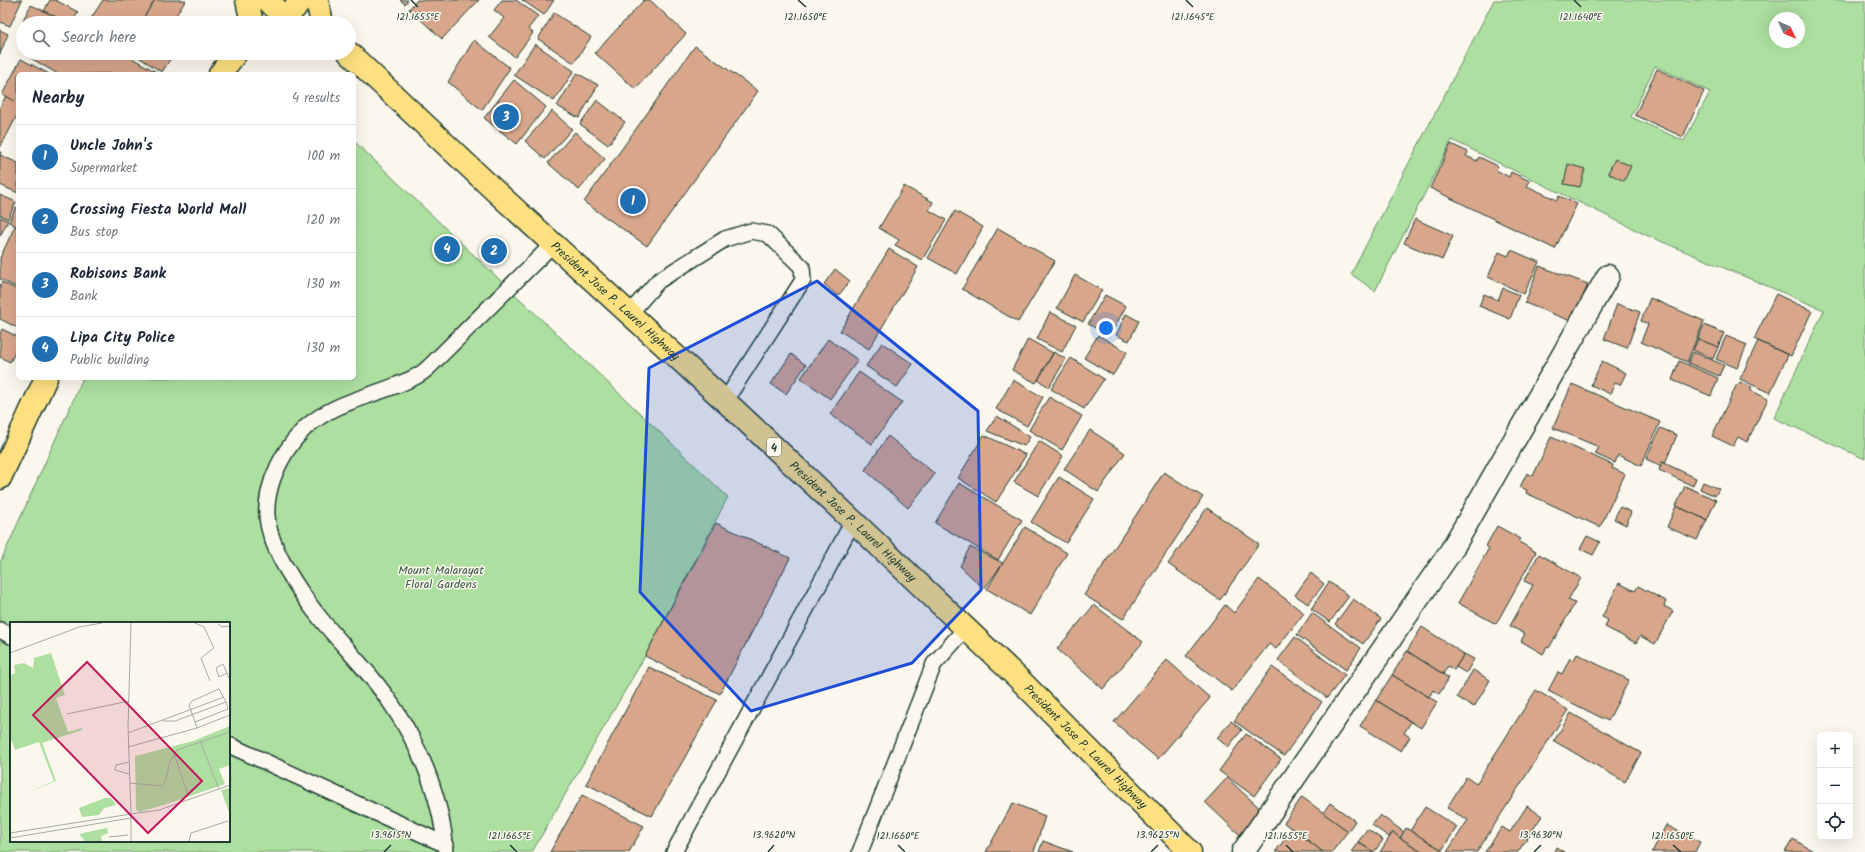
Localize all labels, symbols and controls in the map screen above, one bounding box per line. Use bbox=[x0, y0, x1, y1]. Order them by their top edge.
text: 121.1655°E bbox=[396, 9, 441, 25]
text: 121.1650°E bbox=[785, 9, 829, 25]
text: 121.1645°E bbox=[1171, 9, 1216, 25]
text: 121.1640°E bbox=[1560, 9, 1604, 25]
north arrow bbox=[1769, 12, 1805, 48]
search box bbox=[16, 16, 356, 60]
text: Search here bbox=[62, 26, 136, 50]
icon: search bbox=[30, 27, 52, 49]
text: Nearby bbox=[32, 85, 84, 112]
text: 4 results bbox=[292, 88, 340, 109]
pin: 3 bbox=[493, 102, 519, 132]
text: Uncle John's bbox=[70, 134, 153, 158]
text: 1 bbox=[43, 146, 47, 167]
text: 100 m bbox=[307, 146, 340, 167]
text: Supermarket bbox=[70, 158, 137, 179]
pin: 1 bbox=[620, 186, 646, 216]
text: Crossing Fiesta World Mall bbox=[70, 198, 246, 222]
text: 2 bbox=[41, 210, 49, 231]
text: 120 m bbox=[306, 210, 340, 231]
text: Bus stop bbox=[70, 222, 118, 243]
pin: 4 bbox=[434, 234, 460, 264]
pin: 2 bbox=[481, 236, 507, 266]
street label: President Jose P. Laurel Highway bbox=[546, 237, 684, 366]
text: Robisons Bank bbox=[70, 262, 166, 286]
text: 3 bbox=[41, 274, 49, 295]
text: 130 m bbox=[306, 274, 340, 295]
text: Bank bbox=[70, 286, 97, 307]
your location bbox=[1096, 318, 1116, 338]
text: Lipa City Police bbox=[70, 326, 175, 350]
text: 4 bbox=[41, 338, 49, 359]
text: 130 m bbox=[306, 338, 340, 359]
text: Public building bbox=[70, 350, 149, 371]
road number: 4 bbox=[767, 438, 781, 456]
street label: President Jose P. Laurel Highway bbox=[785, 457, 921, 587]
park label: Mount Malarayat Floral Gardens bbox=[398, 561, 484, 594]
inset map bbox=[10, 622, 230, 842]
street label: President Jose P. Laurel Highway bbox=[1019, 680, 1152, 814]
map controls bbox=[1817, 732, 1853, 840]
button: + bbox=[1817, 732, 1853, 768]
button: − bbox=[1817, 768, 1853, 804]
button: locate bbox=[1817, 804, 1853, 840]
text: 13.9615°N bbox=[371, 827, 411, 843]
text: 13.9620°N bbox=[753, 827, 796, 843]
text: 13.9625°N bbox=[1137, 827, 1180, 843]
text: 13.9630°N bbox=[1520, 827, 1562, 843]
text: 121.1665°E bbox=[488, 828, 533, 844]
text: 121.1660°E bbox=[877, 828, 921, 844]
text: 121.1655°E bbox=[1264, 828, 1309, 844]
text: 121.1650°E bbox=[1652, 828, 1696, 844]

